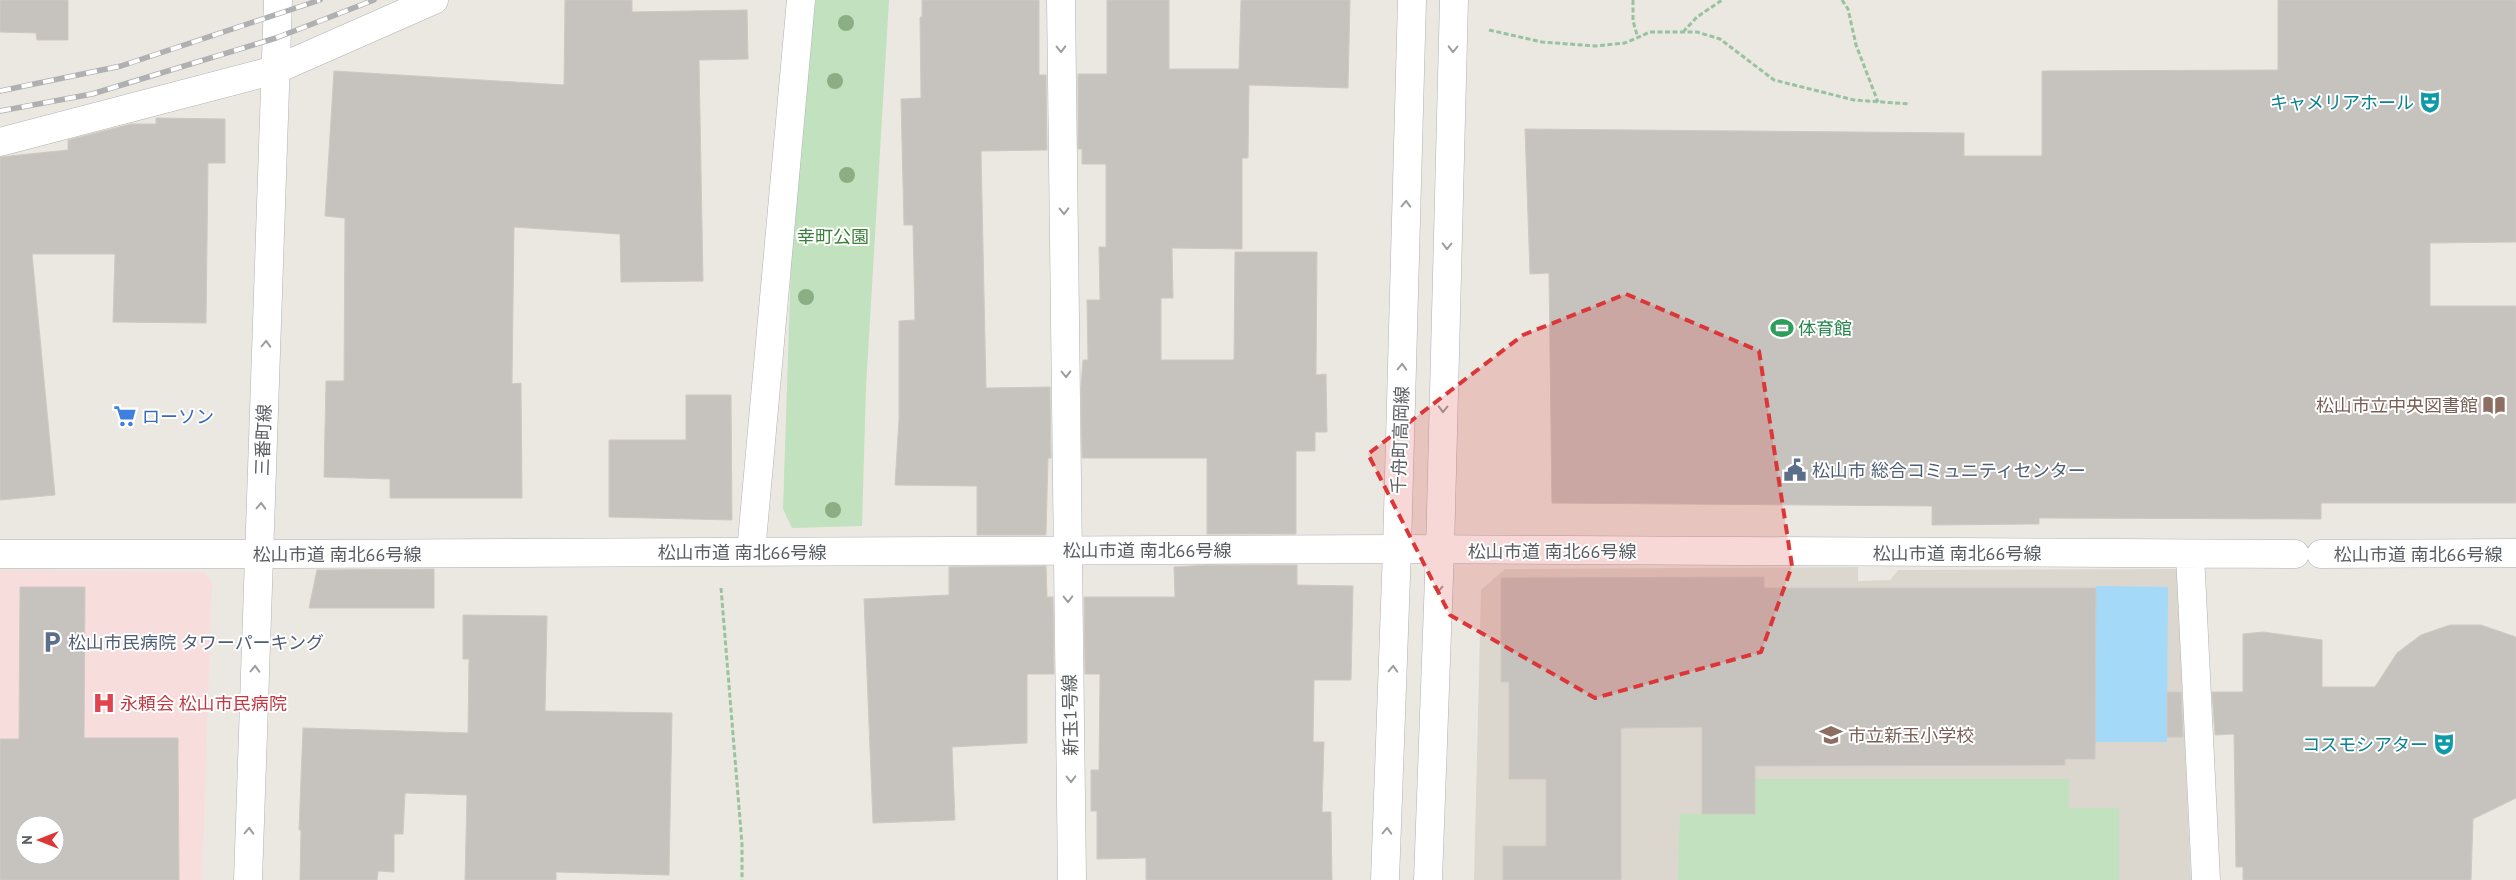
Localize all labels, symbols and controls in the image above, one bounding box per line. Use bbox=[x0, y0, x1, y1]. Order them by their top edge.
one-way arrow bbox=[1056, 45, 1067, 53]
one-way arrow bbox=[1447, 45, 1458, 53]
theatre icon: キャメリアホール bbox=[2417, 89, 2443, 115]
place label: キャメリアホール bbox=[2270, 91, 2414, 114]
one-way arrow bbox=[1401, 200, 1412, 208]
one-way arrow bbox=[1058, 207, 1069, 215]
park label: 幸町公園 bbox=[797, 225, 869, 248]
one-way arrow bbox=[1442, 242, 1453, 250]
sports icon: 体育館 bbox=[1769, 315, 1795, 341]
place label: 体育館 bbox=[1798, 317, 1852, 340]
one-way arrow bbox=[261, 340, 271, 348]
one-way arrow bbox=[1397, 362, 1407, 370]
one-way arrow bbox=[1060, 370, 1071, 378]
street label: 千舟町高岡線 bbox=[1387, 386, 1413, 494]
library icon: 松山市立中央図書館 bbox=[2481, 392, 2507, 418]
place label: 松山市立中央図書館 bbox=[2316, 394, 2478, 417]
supermarket icon: ローソン bbox=[112, 403, 138, 429]
street label: 三番町線 bbox=[250, 404, 276, 476]
place label: ローソン bbox=[142, 405, 214, 428]
one-way arrow bbox=[1438, 405, 1448, 413]
public building icon: 松山市 総合コミュニティセンター bbox=[1782, 457, 1808, 483]
place label: 松山市 総合コミュニティセンター bbox=[1812, 459, 2086, 482]
one-way arrow bbox=[255, 502, 266, 510]
street label: 松山市道 南北66号線 bbox=[1063, 539, 1231, 562]
street label: 松山市道 南北66号線 bbox=[1468, 540, 1636, 563]
street label: 松山市道 南北66号線 bbox=[658, 541, 826, 564]
street label: 松山市道 南北66号線 bbox=[1873, 542, 2041, 565]
street label: 松山市道 南北66号線 bbox=[253, 543, 421, 566]
street label: 松山市道 南北66号線 bbox=[2334, 543, 2502, 566]
one-way arrow bbox=[1433, 585, 1444, 593]
one-way arrow bbox=[1063, 595, 1074, 603]
parking icon: 松山市民病院 タワーパーキング bbox=[39, 629, 65, 655]
place label: 松山市民病院 タワーパーキング bbox=[68, 631, 324, 654]
one-way arrow bbox=[250, 665, 260, 672]
one-way arrow bbox=[1388, 665, 1398, 672]
street label: 新玉1号線 bbox=[1058, 674, 1082, 756]
hospital icon: 永頼会 松山市民病院 bbox=[91, 690, 117, 716]
place label: 永頼会 松山市民病院 bbox=[120, 692, 287, 715]
school or university icon: 市立新玉小学校 bbox=[1818, 722, 1844, 748]
place label: 市立新玉小学校 bbox=[1848, 724, 1974, 747]
theatre icon: コスモシアター bbox=[2431, 731, 2457, 757]
place label: コスモシアター bbox=[2302, 733, 2428, 756]
one-way arrow bbox=[1066, 775, 1076, 783]
north arrow bbox=[15, 815, 65, 865]
one-way arrow bbox=[244, 827, 255, 835]
one-way arrow bbox=[1382, 827, 1392, 835]
text: N bbox=[18, 835, 36, 845]

